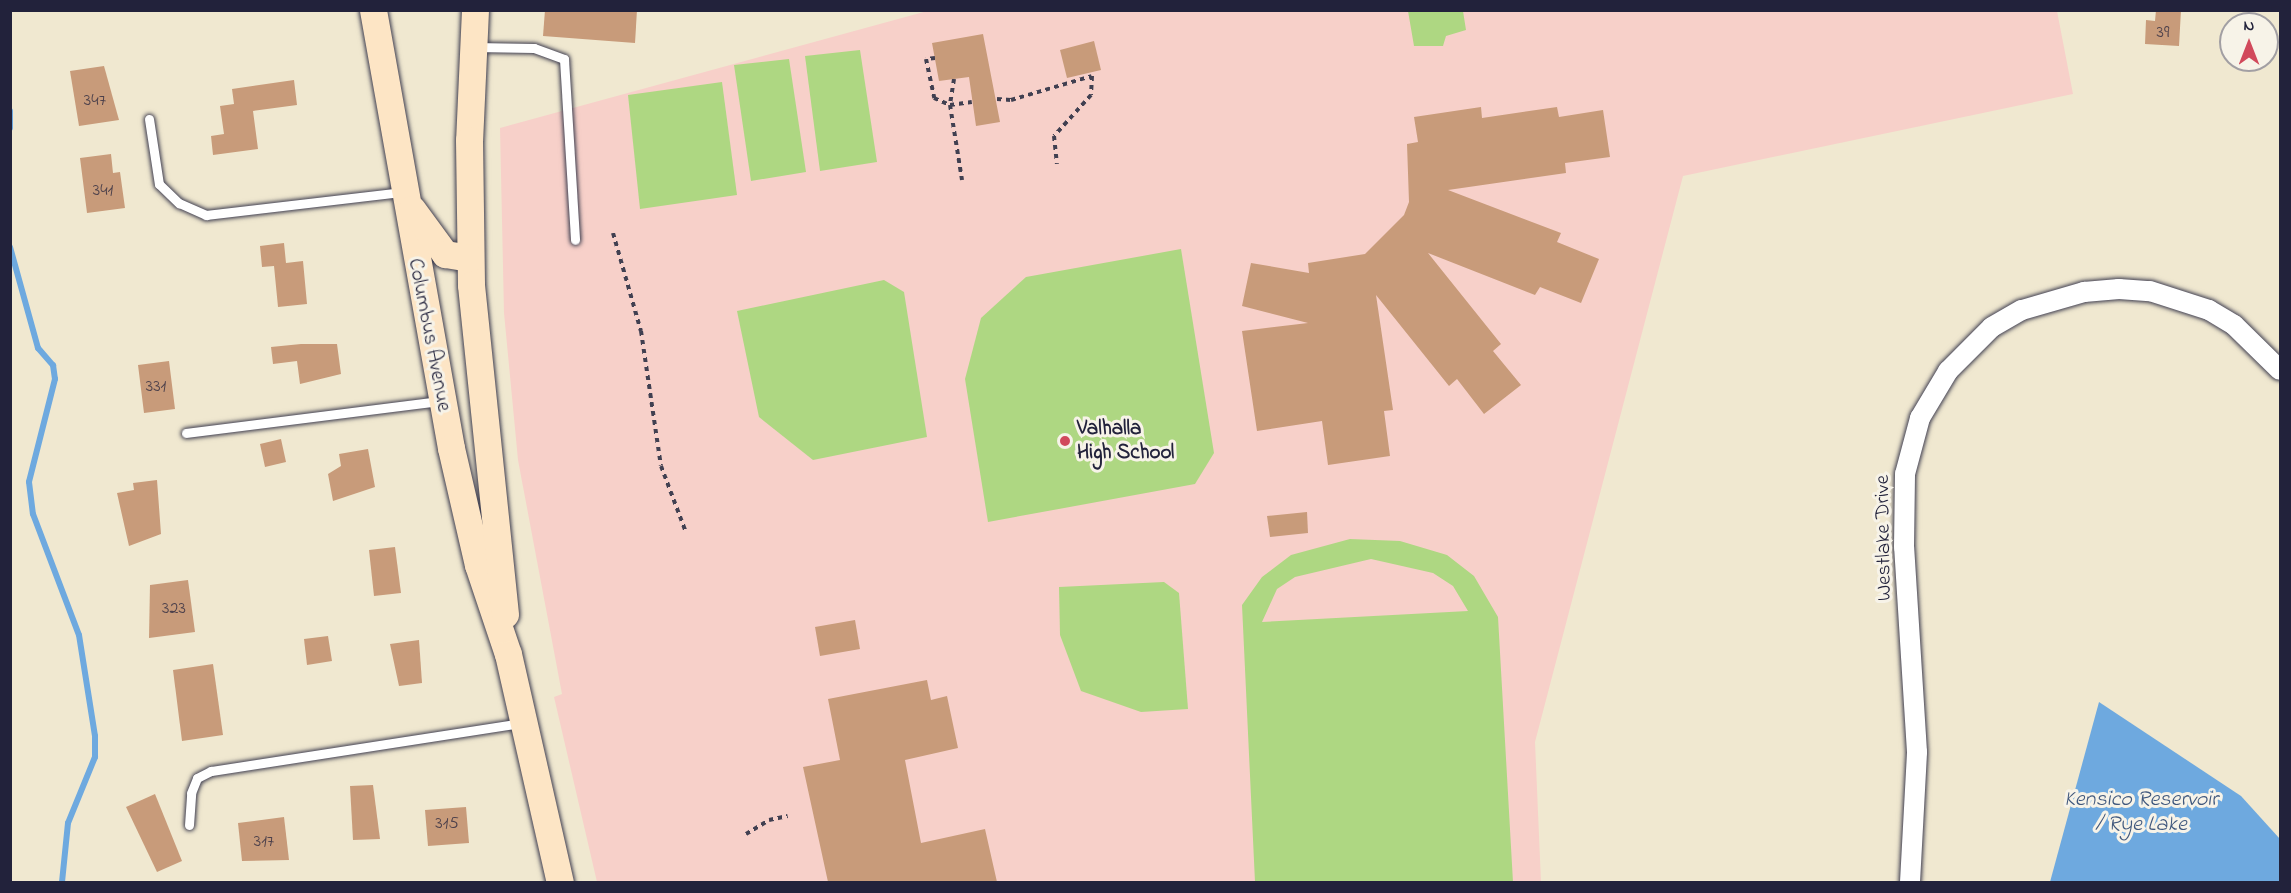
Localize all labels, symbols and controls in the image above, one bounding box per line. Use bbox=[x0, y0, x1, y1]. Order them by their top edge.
north arrow bbox=[2219, 12, 2279, 72]
text: N bbox=[2244, 14, 2254, 38]
house number: 39 bbox=[2157, 22, 2169, 44]
house number: 347 bbox=[84, 90, 106, 112]
house number: 341 bbox=[93, 180, 113, 202]
street label: Columbus Avenue bbox=[402, 256, 456, 414]
house number: 331 bbox=[146, 376, 166, 398]
place label: Valhalla High School bbox=[1077, 416, 1174, 466]
marker: Valhalla High School bbox=[1058, 434, 1072, 448]
street label: Westlake Drive bbox=[1870, 475, 1898, 601]
house number: 323 bbox=[162, 598, 186, 620]
water label: Kensico Reservoir / Rye Lake bbox=[2064, 787, 2218, 838]
house number: 315 bbox=[435, 813, 459, 835]
house number: 317 bbox=[254, 831, 274, 853]

